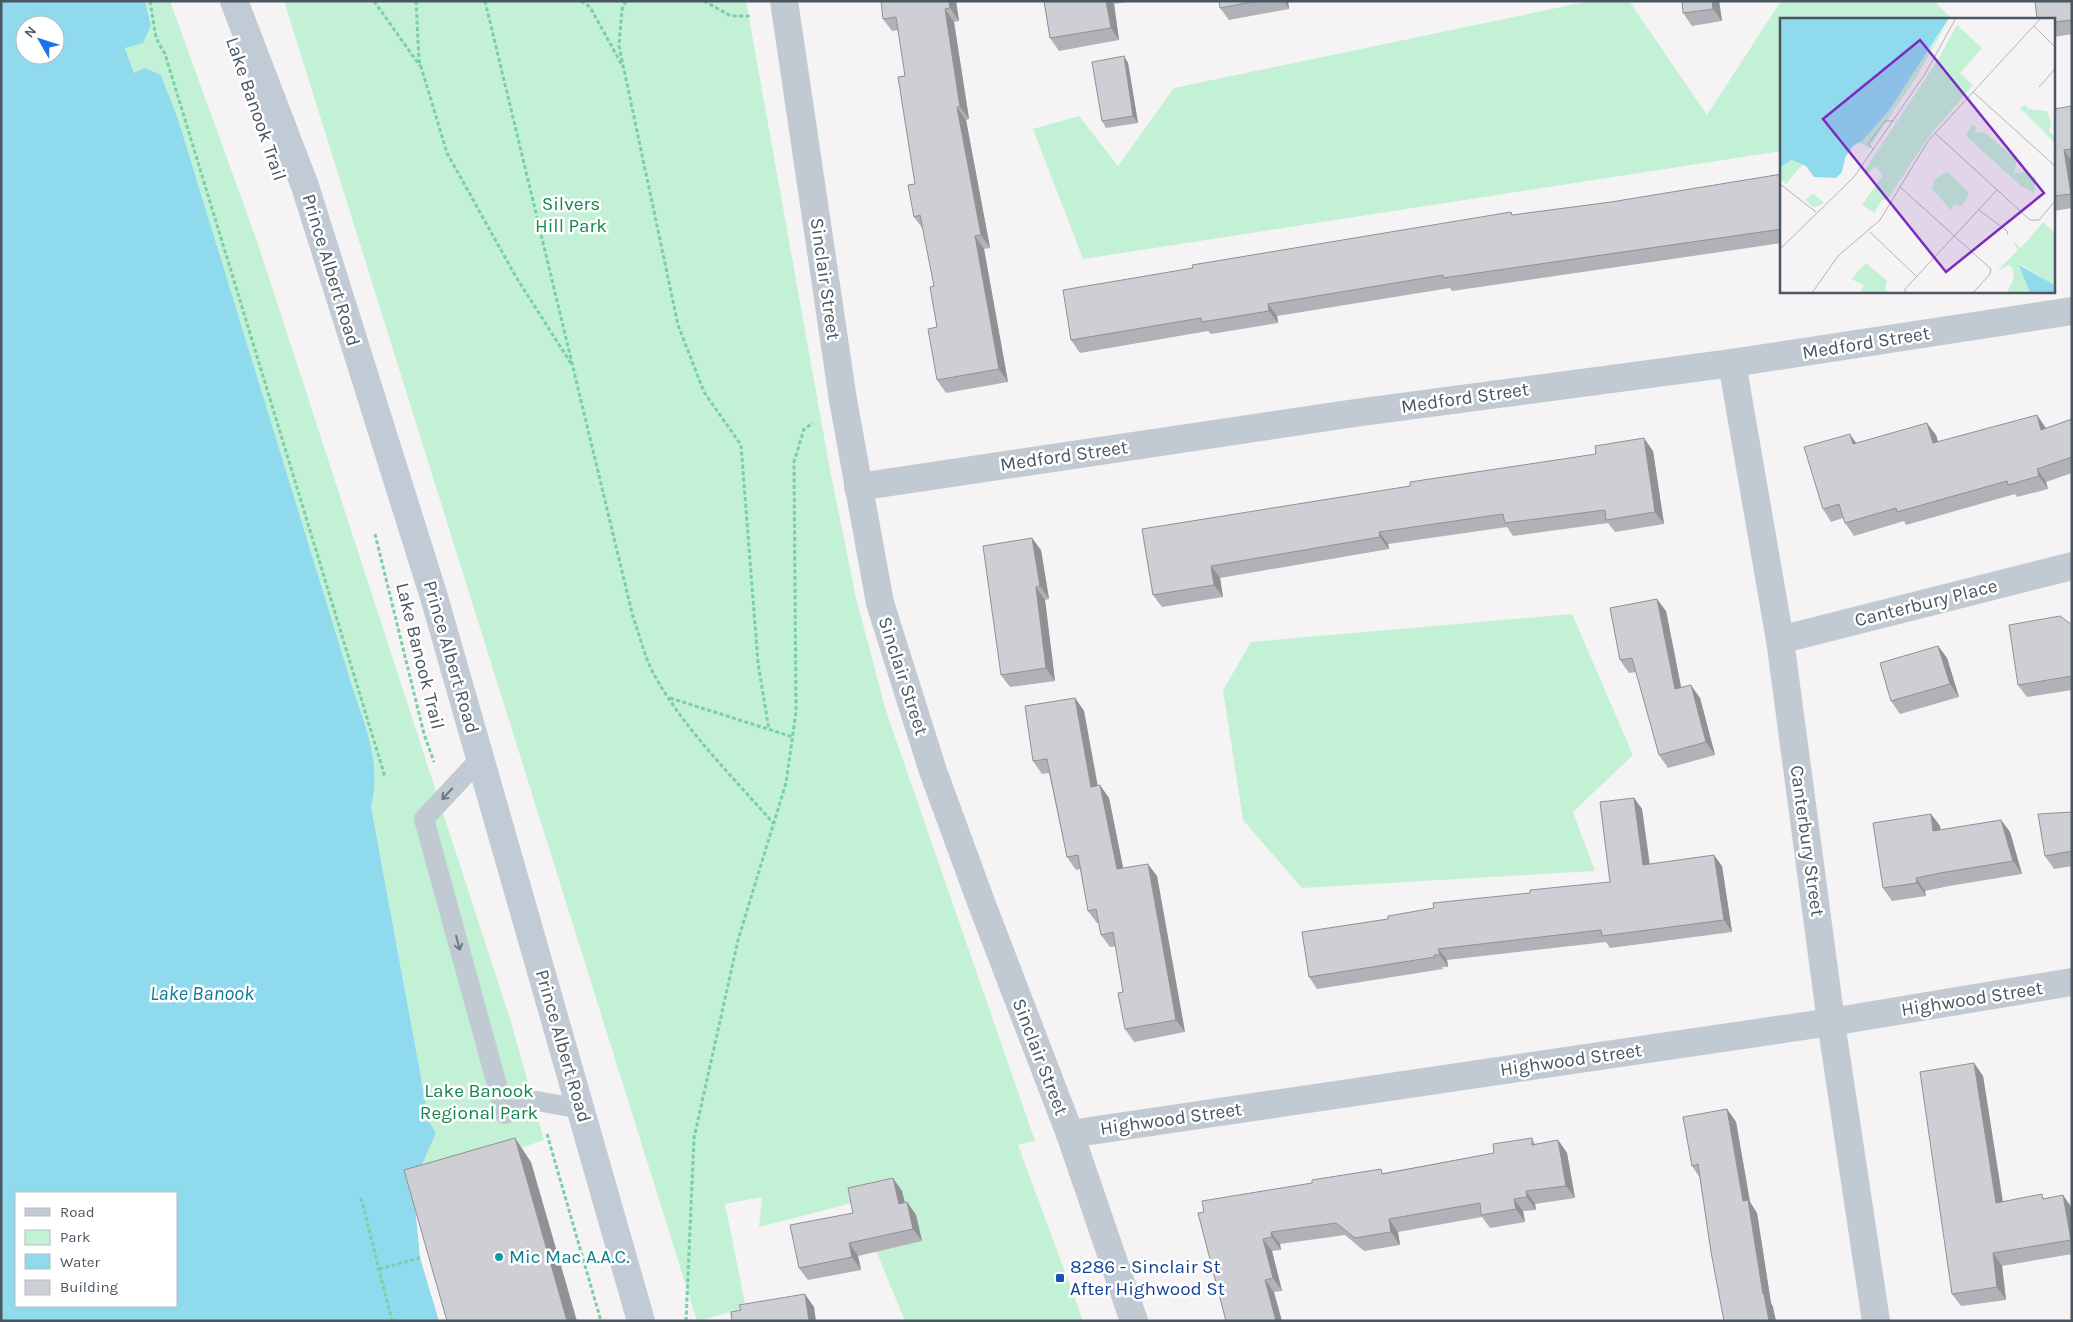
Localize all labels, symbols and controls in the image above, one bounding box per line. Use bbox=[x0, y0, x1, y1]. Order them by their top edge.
north arrow bbox=[15, 15, 65, 65]
inset map bbox=[1780, 18, 2056, 292]
text: N bbox=[21, 23, 40, 41]
street label: Lake Banook Trail bbox=[221, 34, 291, 184]
street label: Prince Albert Road bbox=[297, 191, 365, 349]
park label: Silvers Hill Park bbox=[535, 193, 607, 237]
street label: Sinclair Street bbox=[806, 216, 844, 342]
street label: Medford Street bbox=[1801, 322, 1931, 364]
street label: Medford Street bbox=[1400, 378, 1530, 418]
street label: Medford Street bbox=[999, 436, 1129, 476]
street label: Canterbury Place bbox=[1852, 575, 2000, 631]
street label: Prince Albert Road bbox=[419, 578, 483, 736]
street label: Lake Banook Trail bbox=[391, 580, 449, 732]
street label: Sinclair Street bbox=[873, 614, 933, 738]
street label: Canterbury Street bbox=[1785, 764, 1829, 918]
one-way arrow bbox=[441, 788, 453, 801]
one-way arrow bbox=[454, 935, 463, 951]
street label: Prince Albert Road bbox=[531, 967, 595, 1125]
street label: Highwood Street bbox=[1900, 977, 2044, 1021]
water label: Lake Banook bbox=[150, 982, 255, 1005]
street label: Sinclair Street bbox=[1008, 995, 1072, 1119]
street label: Highwood Street bbox=[1499, 1039, 1643, 1081]
park label: Lake Banook Regional Park bbox=[420, 1080, 539, 1124]
street label: Highwood Street bbox=[1099, 1098, 1243, 1140]
legend bbox=[15, 1192, 178, 1307]
text: Road bbox=[60, 1203, 95, 1221]
text: Park bbox=[60, 1228, 90, 1246]
place label: Mic Mac A.A.C. bbox=[509, 1246, 630, 1268]
marker: Mic Mac A.A.C. bbox=[493, 1251, 505, 1263]
text: Water bbox=[60, 1253, 101, 1271]
place label: 8286 - Sinclair St After Highwood St bbox=[1070, 1256, 1225, 1300]
marker: 8286 - Sinclair St After Highwood St bbox=[1054, 1272, 1066, 1284]
text: Building bbox=[60, 1278, 118, 1296]

